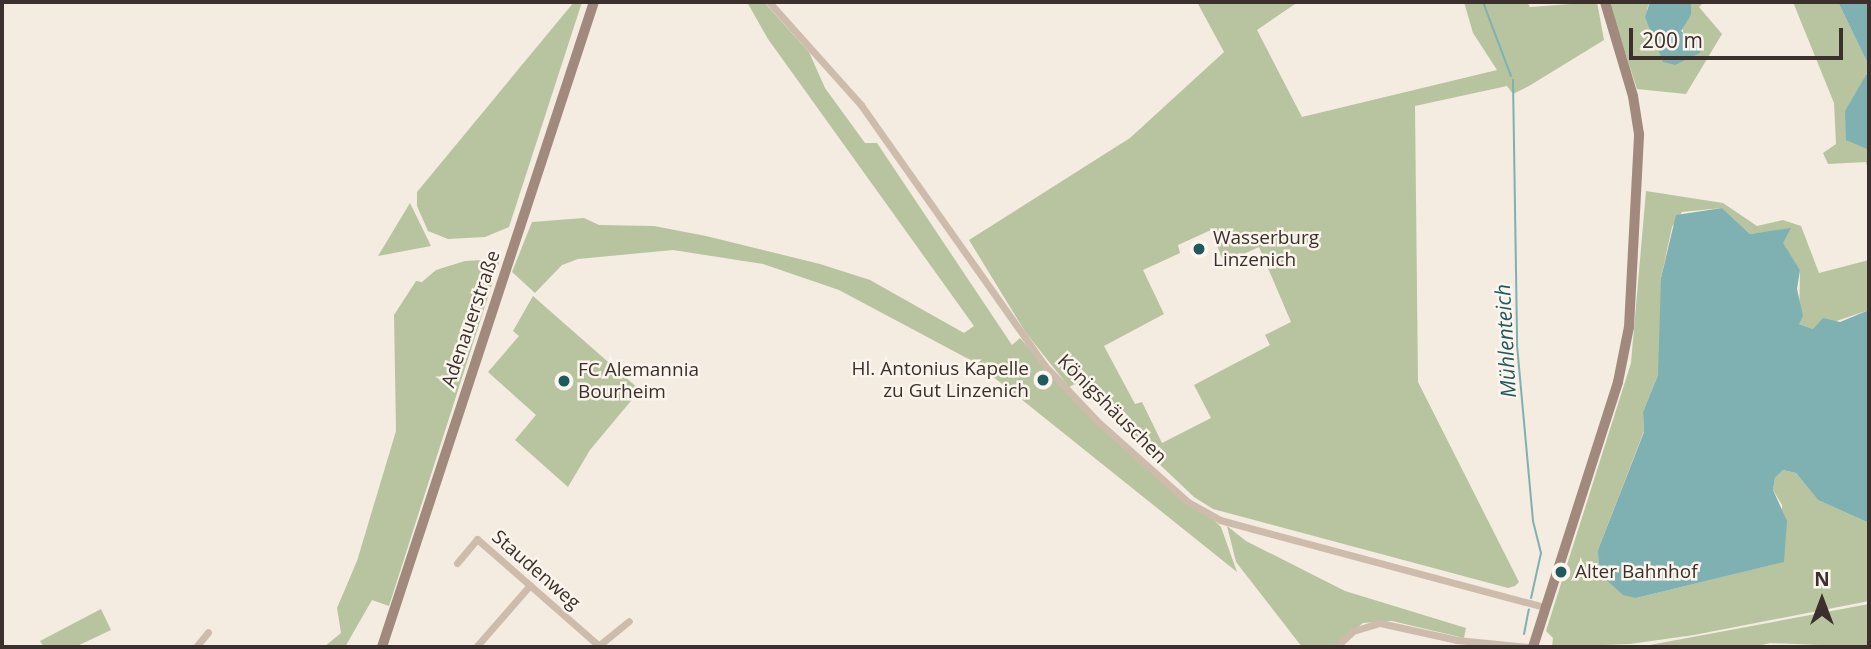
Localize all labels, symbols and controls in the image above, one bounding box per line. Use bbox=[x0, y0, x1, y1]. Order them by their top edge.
scale bar bbox=[1633, 14, 1846, 58]
text: 200 m bbox=[1642, 26, 1703, 54]
place label: Wasserburg Linzenich bbox=[1213, 227, 1319, 271]
marker: Wasserburg Linzenich bbox=[1191, 241, 1207, 257]
street label: Adenauerstraße bbox=[437, 248, 505, 390]
water label: Mühlenteich bbox=[1489, 283, 1521, 399]
street label: Königshäuschen bbox=[1053, 350, 1171, 468]
place label: Hl. Antonius Kapelle zu Gut Linzenich bbox=[852, 358, 1029, 402]
place label: FC Alemannia Bourheim bbox=[578, 359, 699, 403]
marker: Hl. Antonius Kapelle zu Gut Linzenich bbox=[1035, 372, 1051, 388]
marker: FC Alemannia Bourheim bbox=[556, 373, 572, 389]
street label: Staudenweg bbox=[487, 526, 585, 614]
place label: Alter Bahnhof bbox=[1575, 561, 1698, 583]
marker: Alter Bahnhof bbox=[1553, 564, 1569, 580]
north arrow bbox=[1787, 565, 1857, 635]
text: N bbox=[1814, 566, 1830, 592]

